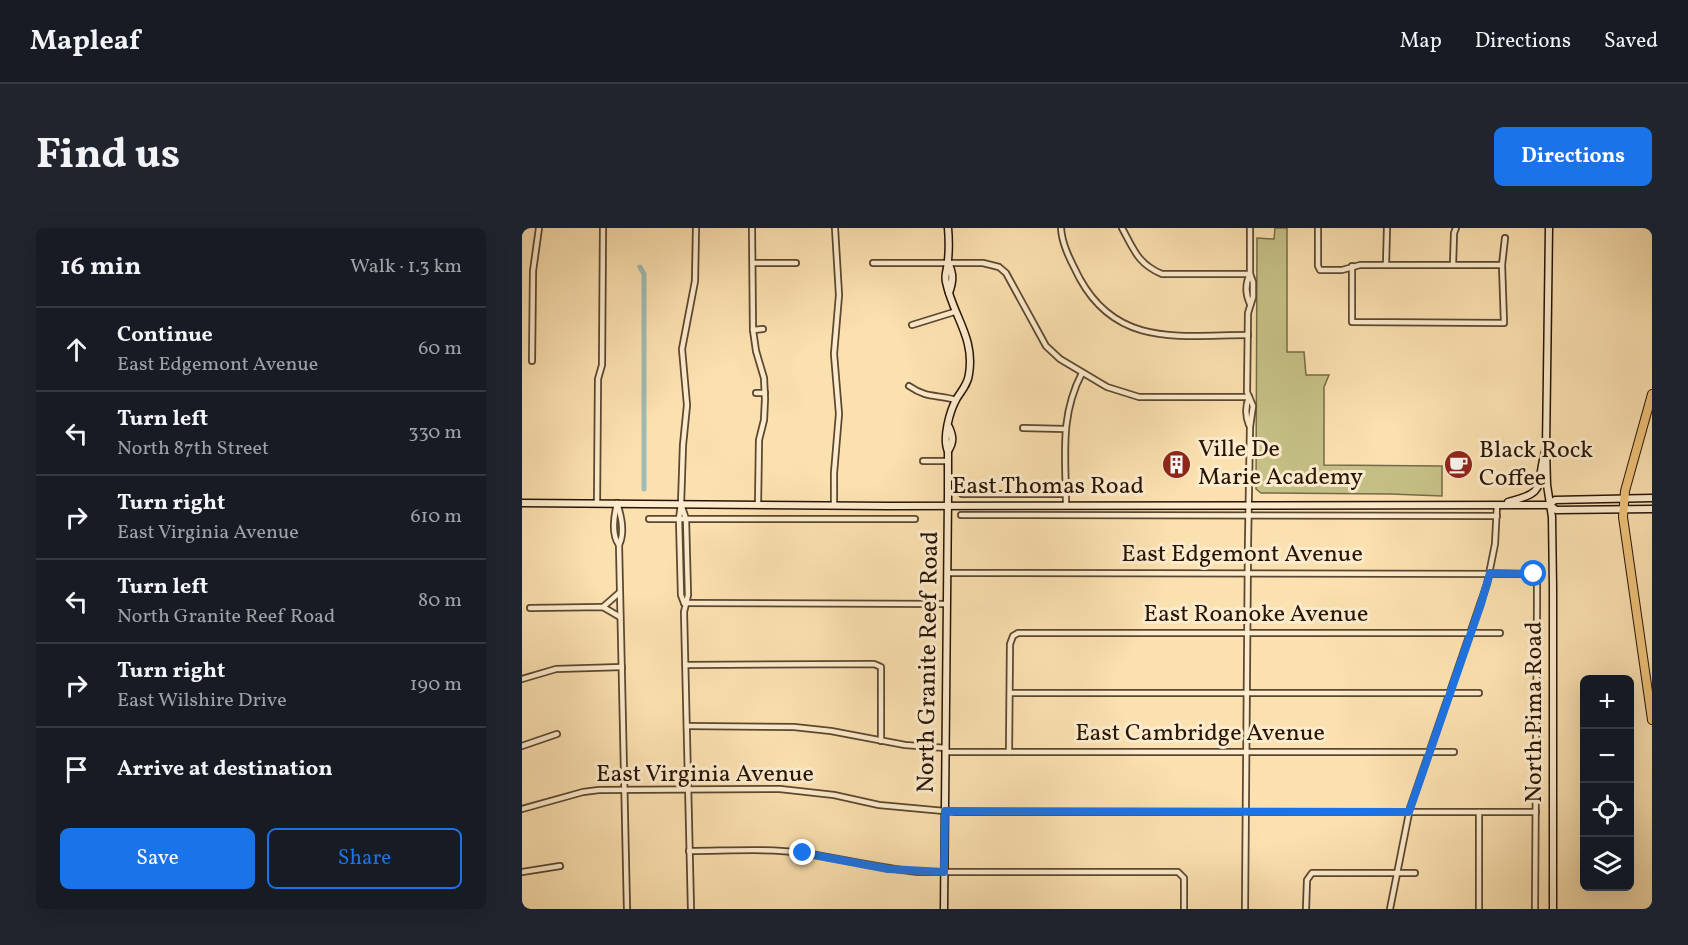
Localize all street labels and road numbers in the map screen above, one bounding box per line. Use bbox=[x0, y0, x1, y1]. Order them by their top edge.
street label: East Thomas Road bbox=[952, 470, 1144, 504]
street label: North Granite Reef Road bbox=[910, 531, 948, 793]
street label: East Edgemont Avenue bbox=[1121, 538, 1363, 572]
street label: East Roanoke Avenue bbox=[1144, 598, 1368, 632]
street label: North Pima Road bbox=[1518, 621, 1552, 803]
street label: East Cambridge Avenue bbox=[1075, 717, 1325, 751]
street label: East Virginia Avenue bbox=[596, 758, 814, 792]

